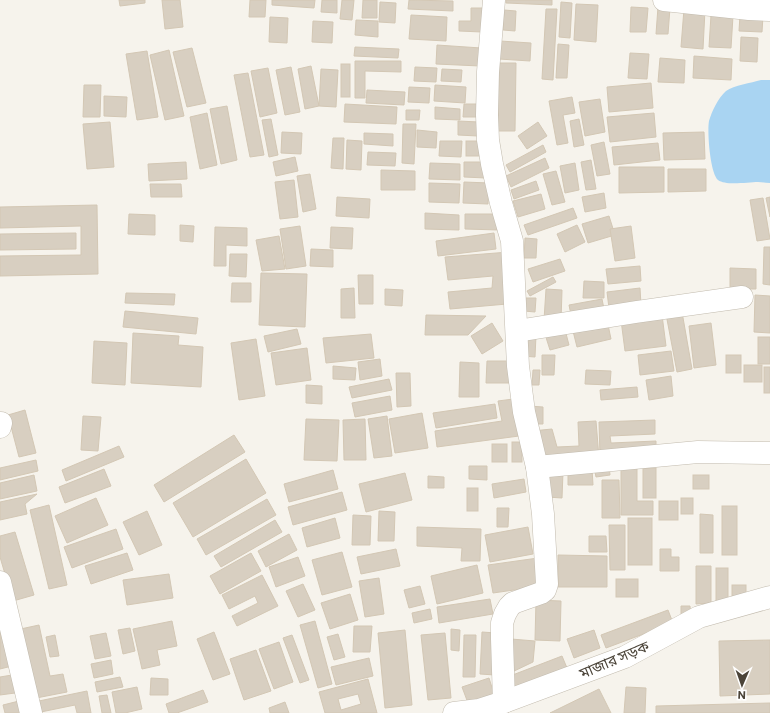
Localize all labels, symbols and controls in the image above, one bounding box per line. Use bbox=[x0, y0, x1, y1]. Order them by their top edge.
street label: মাজার সড়ক bbox=[575, 636, 652, 682]
north arrow bbox=[722, 665, 762, 705]
text: N bbox=[737, 689, 746, 702]

